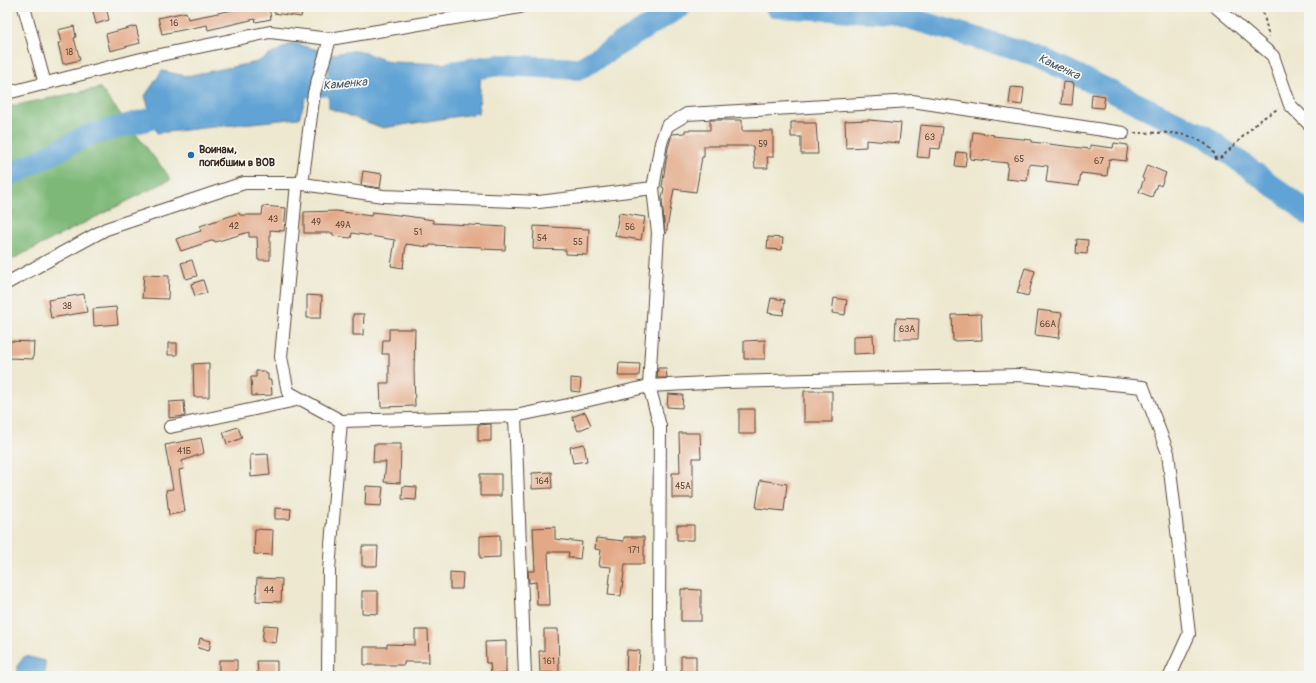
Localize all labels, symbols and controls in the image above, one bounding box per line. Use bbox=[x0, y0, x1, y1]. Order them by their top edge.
house number: 16 bbox=[170, 18, 178, 29]
house number: 18 bbox=[65, 47, 73, 58]
water label: Каменка bbox=[1036, 51, 1083, 84]
water label: Каменка bbox=[322, 74, 369, 93]
house number: 63 bbox=[925, 132, 935, 143]
house number: 59 bbox=[758, 139, 768, 150]
place label: Воинам, погибшим в ВОВ bbox=[199, 143, 275, 169]
marker: Воинам, погибшим в ВОВ bbox=[186, 150, 196, 160]
house number: 65 bbox=[1014, 154, 1024, 165]
house number: 67 bbox=[1094, 156, 1104, 167]
house number: 43 bbox=[268, 214, 278, 225]
house number: 49 bbox=[311, 217, 321, 228]
house number: 49А bbox=[335, 220, 351, 231]
house number: 42 bbox=[229, 221, 239, 232]
house number: 56 bbox=[625, 222, 635, 233]
house number: 51 bbox=[414, 227, 422, 238]
house number: 54 bbox=[537, 233, 548, 244]
house number: 55 bbox=[573, 237, 583, 248]
house number: 38 bbox=[62, 301, 72, 312]
house number: 66А bbox=[1040, 319, 1056, 330]
house number: 63А bbox=[899, 324, 915, 335]
house number: 41Б bbox=[177, 446, 191, 457]
house number: 164 bbox=[535, 476, 550, 487]
house number: 45А bbox=[675, 481, 691, 492]
house number: 171 bbox=[628, 545, 640, 556]
house number: 44 bbox=[264, 585, 275, 596]
house number: 161 bbox=[543, 656, 555, 667]

